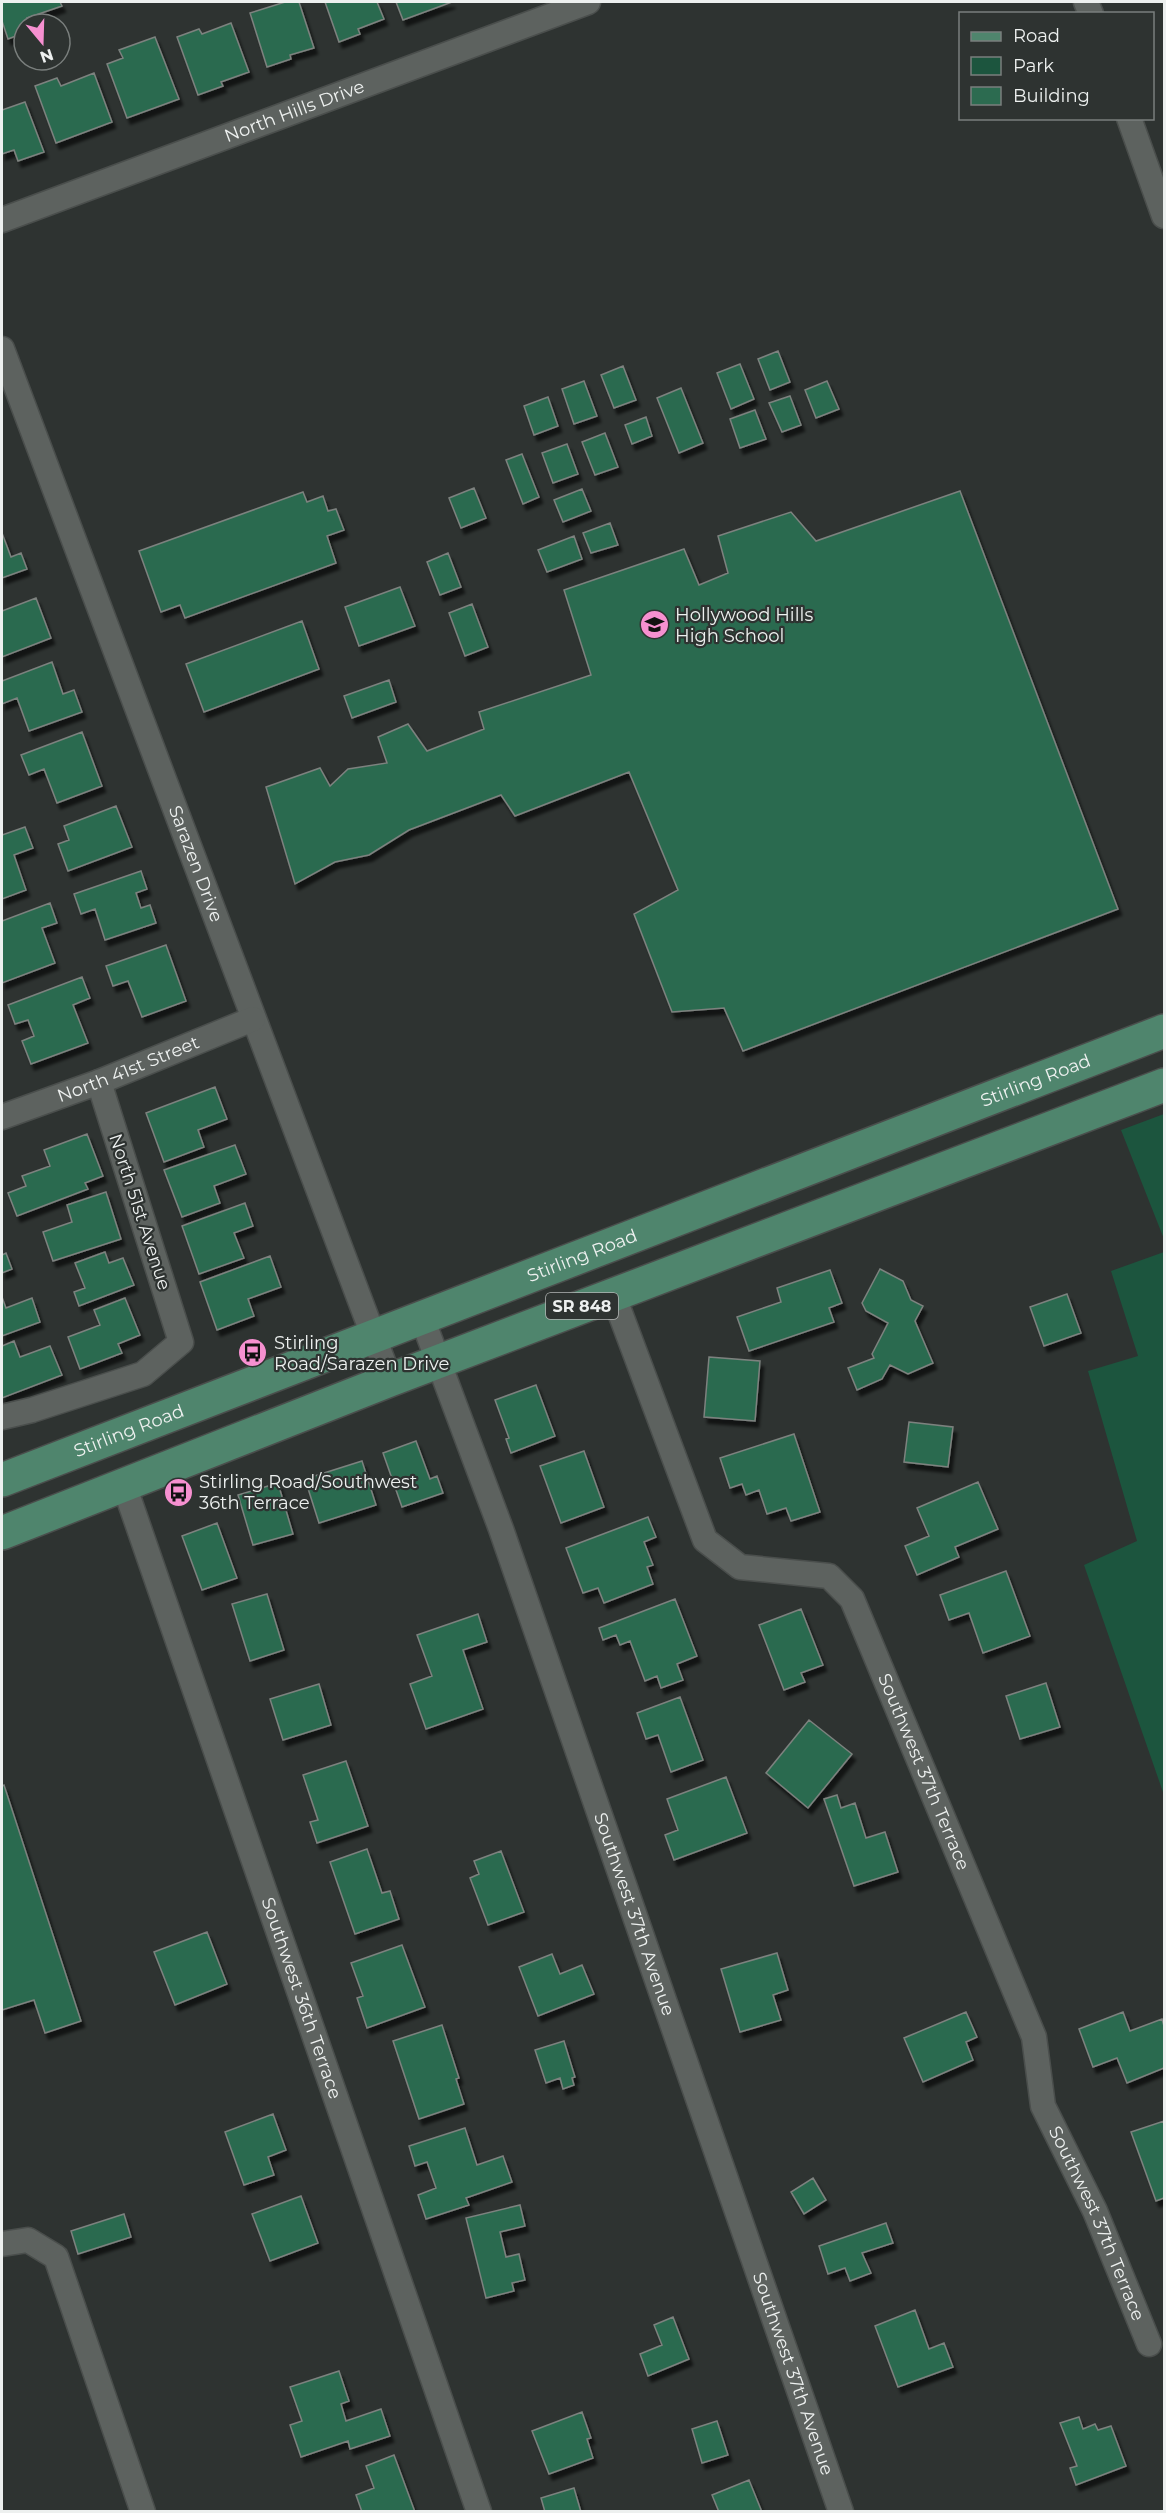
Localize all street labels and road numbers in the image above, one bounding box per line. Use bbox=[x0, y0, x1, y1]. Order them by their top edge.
street label: North Hills Drive bbox=[221, 75, 368, 147]
street label: Sarazen Drive bbox=[164, 802, 228, 925]
street label: North 41st Street bbox=[54, 1031, 202, 1107]
street label: Stirling Road bbox=[977, 1049, 1094, 1112]
street label: North 51st Avenue bbox=[104, 1131, 176, 1293]
street label: Stirling Road bbox=[524, 1225, 640, 1287]
road number: SR 848 bbox=[546, 1293, 618, 1319]
street label: Stirling Road bbox=[71, 1400, 187, 1462]
street label: Southwest 37th Terrace bbox=[873, 1670, 974, 1874]
street label: Southwest 37th Avenue bbox=[589, 1810, 680, 2019]
street label: Southwest 36th Terrace bbox=[256, 1895, 346, 2102]
street label: Southwest 37th Terrace bbox=[1044, 2123, 1149, 2324]
street label: Southwest 37th Avenue bbox=[748, 2269, 838, 2478]

